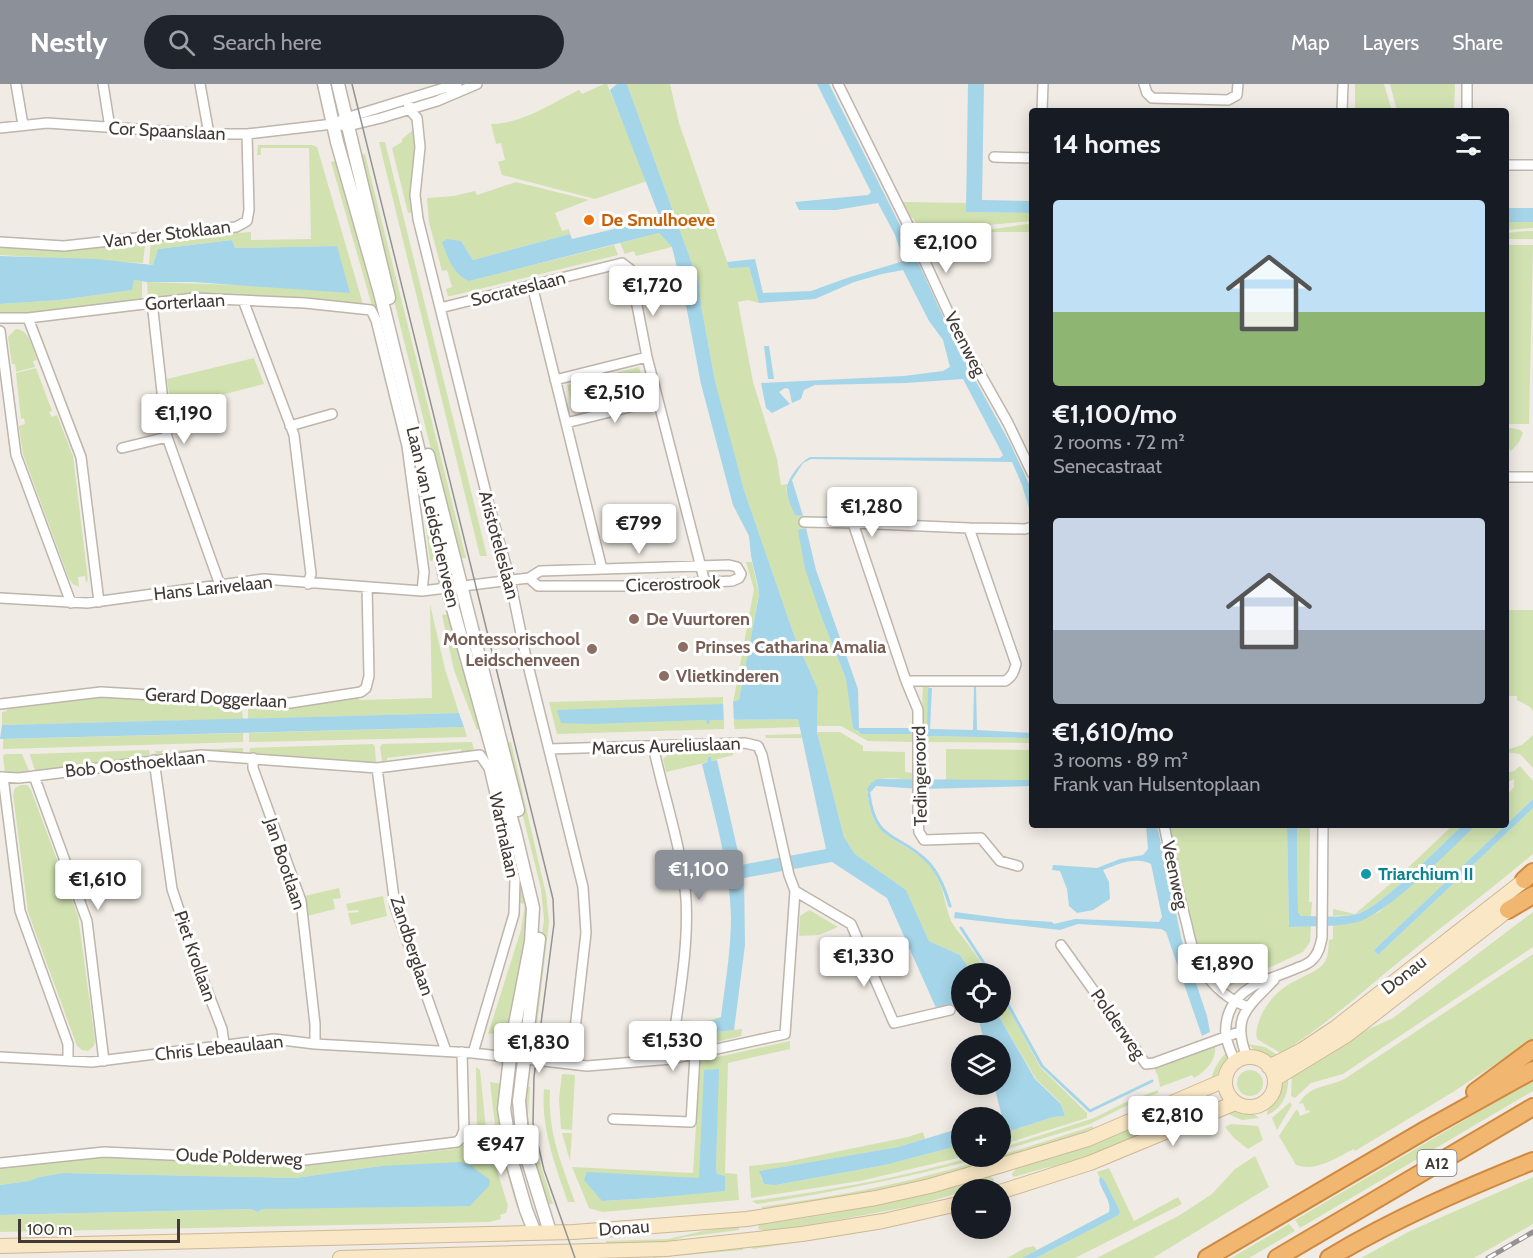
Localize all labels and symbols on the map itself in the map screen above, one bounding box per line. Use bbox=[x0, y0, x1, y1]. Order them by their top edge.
street label: Cor Spaanslaan bbox=[108, 117, 226, 145]
place label: De Smulhoeve bbox=[601, 209, 715, 231]
marker: De Smulhoeve bbox=[582, 213, 596, 227]
street label: Van der Stoklaan bbox=[102, 215, 232, 253]
pin: €2,100 bbox=[897, 223, 995, 274]
pin: €1,720 bbox=[604, 266, 702, 317]
street label: Socrateslaan bbox=[468, 267, 568, 311]
street label: Gorterlaan bbox=[144, 289, 226, 315]
street label: Veenweg bbox=[939, 308, 991, 381]
pin: €2,510 bbox=[566, 373, 664, 424]
pin: €1,190 bbox=[135, 394, 233, 445]
street label: Laan van Leidschenveen bbox=[401, 424, 465, 610]
pin: €1,280 bbox=[823, 487, 921, 538]
street label: Aristoteleslaan bbox=[474, 488, 524, 602]
pin: €799 bbox=[603, 504, 675, 555]
street label: Hans Larivelaan bbox=[152, 571, 274, 605]
street label: Cicerostrook bbox=[625, 571, 722, 597]
place label: De Vuurtoren bbox=[646, 608, 750, 630]
marker: De Vuurtoren bbox=[627, 612, 641, 626]
place label: Montessorischool Leidschenveen bbox=[443, 628, 580, 671]
place label: Prinses Catharina Amalia bbox=[695, 636, 886, 658]
marker: Prinses Catharina Amalia bbox=[676, 640, 690, 654]
marker: Montessorischool Leidschenveen bbox=[585, 642, 599, 656]
place label: Vlietkinderen bbox=[676, 665, 779, 687]
marker: Vlietkinderen bbox=[657, 669, 671, 683]
street label: Gerard Doggerlaan bbox=[144, 683, 288, 713]
street label: Tedingeroord bbox=[908, 726, 932, 826]
street label: Marcus Aureliuslaan bbox=[591, 732, 741, 760]
street label: Bob Oosthoeklaan bbox=[64, 746, 206, 782]
street label: Wartnalaan bbox=[484, 790, 524, 880]
street label: Jan Bootlaan bbox=[260, 814, 310, 913]
street label: Veenweg bbox=[1157, 839, 1193, 912]
pin: €1,100 bbox=[650, 850, 748, 901]
pin: €1,610 bbox=[49, 860, 147, 911]
place label: Triarchium II bbox=[1378, 863, 1474, 885]
marker: Triarchium II bbox=[1359, 867, 1373, 881]
street label: Zandberglaan bbox=[386, 893, 438, 999]
street label: Piet Krollaan bbox=[169, 908, 221, 1004]
pin: €1,330 bbox=[815, 937, 913, 988]
pin: €1,890 bbox=[1174, 944, 1272, 995]
street label: Donau bbox=[1377, 951, 1431, 999]
street label: Polderweg bbox=[1086, 985, 1151, 1064]
pin: €1,530 bbox=[624, 1021, 722, 1072]
pin: €1,830 bbox=[490, 1023, 588, 1074]
street label: Chris Lebeaulaan bbox=[154, 1030, 284, 1066]
pin: €2,810 bbox=[1124, 1096, 1222, 1147]
pin: €947 bbox=[465, 1125, 537, 1176]
street label: Oude Polderweg bbox=[175, 1144, 304, 1170]
road number: A12 bbox=[1418, 1150, 1456, 1176]
street label: Donau bbox=[598, 1215, 650, 1241]
scale bar bbox=[18, 1216, 180, 1244]

